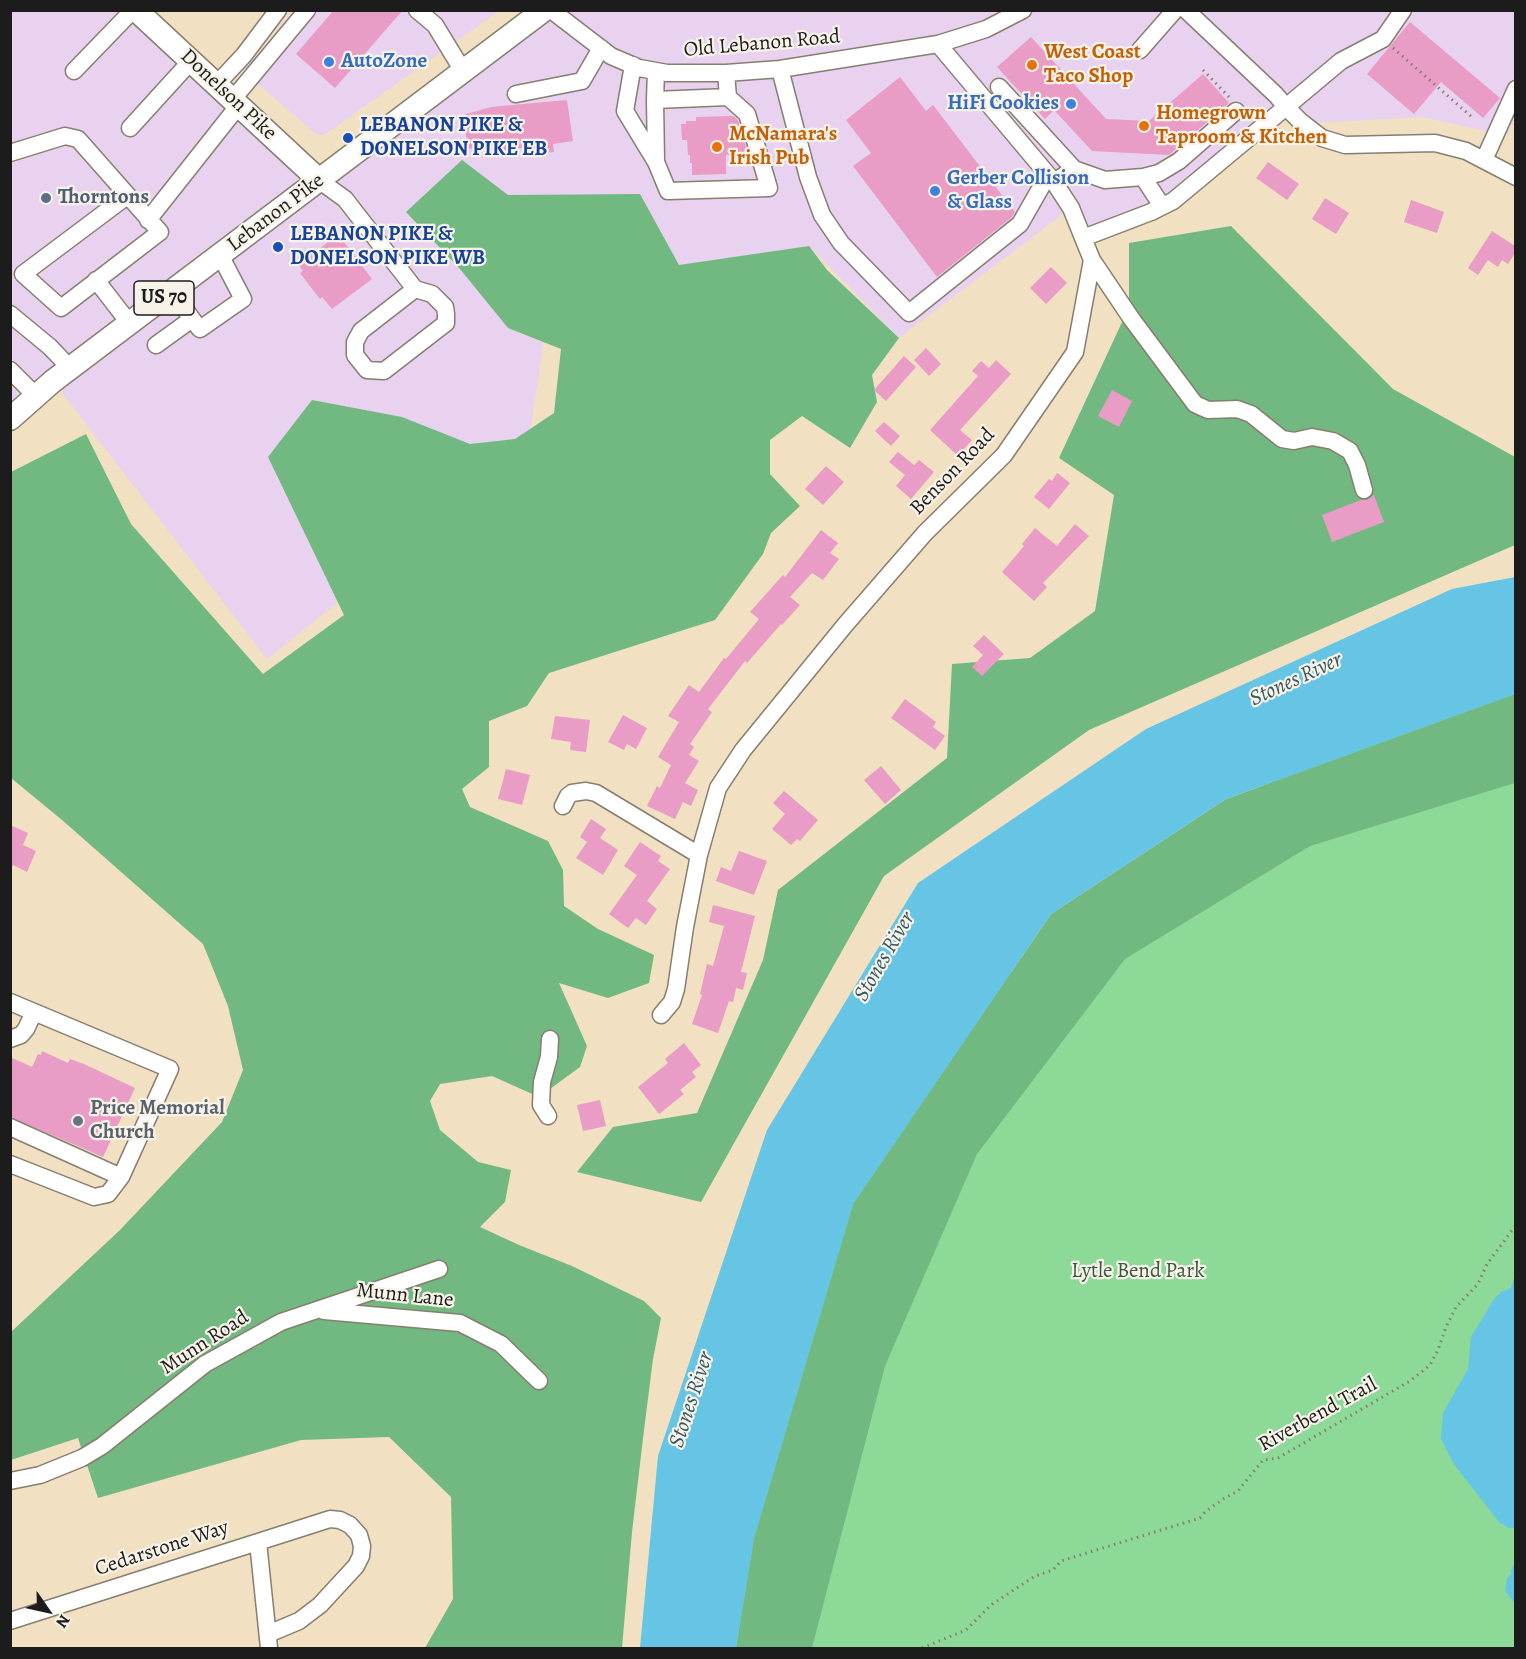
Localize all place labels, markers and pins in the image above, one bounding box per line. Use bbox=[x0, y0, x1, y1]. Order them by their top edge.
place label: West Coast Taco Shop bbox=[1044, 40, 1141, 90]
place label: AutoZone bbox=[341, 49, 427, 75]
marker: AutoZone bbox=[322, 55, 336, 69]
marker: West Coast Taco Shop bbox=[1025, 58, 1039, 72]
place label: HiFi Cookies bbox=[947, 91, 1059, 117]
marker: HiFi Cookies bbox=[1064, 97, 1078, 111]
place label: Homegrown Taproom & Kitchen bbox=[1156, 101, 1327, 151]
place label: LEBANON PIKE & DONELSON PIKE EB bbox=[360, 113, 548, 163]
marker: Homegrown Taproom & Kitchen bbox=[1137, 119, 1151, 133]
place label: McNamara's Irish Pub bbox=[729, 122, 837, 172]
marker: LEBANON PIKE & DONELSON PIKE EB bbox=[341, 131, 355, 145]
marker: McNamara's Irish Pub bbox=[710, 140, 724, 154]
place label: Gerber Collision & Glass bbox=[947, 166, 1089, 216]
marker: Gerber Collision & Glass bbox=[928, 184, 942, 198]
place label: Thorntons bbox=[58, 185, 149, 211]
marker: Thorntons bbox=[39, 191, 53, 205]
place label: LEBANON PIKE & DONELSON PIKE WB bbox=[290, 222, 485, 272]
marker: LEBANON PIKE & DONELSON PIKE WB bbox=[271, 240, 285, 254]
place label: Price Memorial Church bbox=[90, 1096, 225, 1146]
marker: Price Memorial Church bbox=[71, 1114, 85, 1128]

